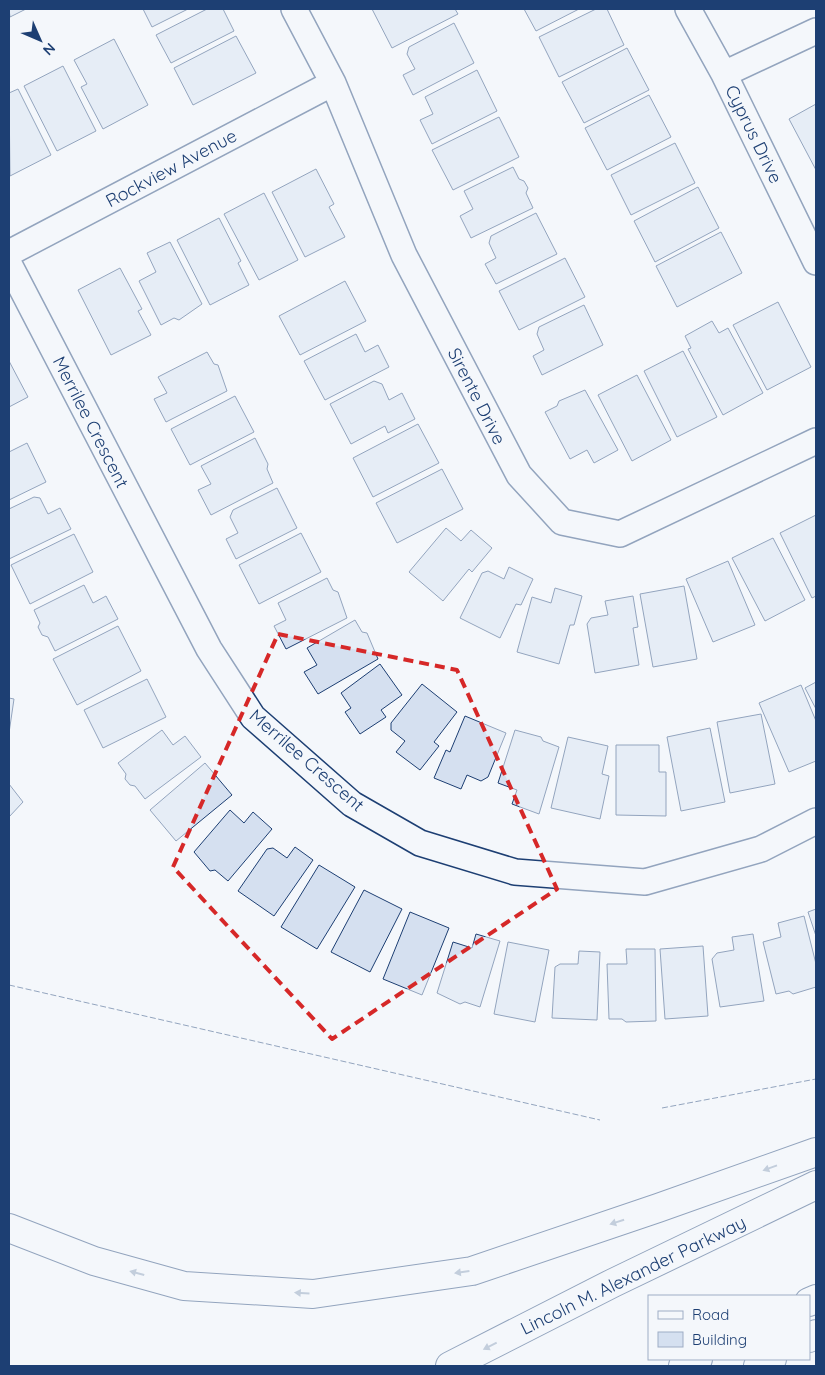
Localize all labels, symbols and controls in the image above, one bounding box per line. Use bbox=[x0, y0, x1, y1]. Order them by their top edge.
north arrow bbox=[15, 15, 65, 65]
text: N bbox=[39, 39, 59, 59]
street label: Cyprus Drive bbox=[720, 81, 788, 187]
street label: Rockview Avenue bbox=[101, 124, 241, 212]
street label: Sirente Drive bbox=[443, 344, 511, 448]
street label: Merrilee Crescent bbox=[48, 352, 134, 492]
street label: Merrilee Crescent bbox=[245, 704, 369, 816]
one-way arrow bbox=[763, 1165, 778, 1172]
street label: Lincoln M. Alexander Parkway bbox=[517, 1210, 749, 1340]
one-way arrow bbox=[609, 1218, 624, 1226]
one-way arrow bbox=[130, 1268, 145, 1276]
one-way arrow bbox=[454, 1268, 470, 1276]
one-way arrow bbox=[293, 1289, 309, 1297]
legend bbox=[648, 1295, 810, 1360]
text: Road bbox=[692, 1305, 729, 1324]
text: Building bbox=[692, 1330, 747, 1349]
one-way arrow bbox=[483, 1342, 497, 1350]

